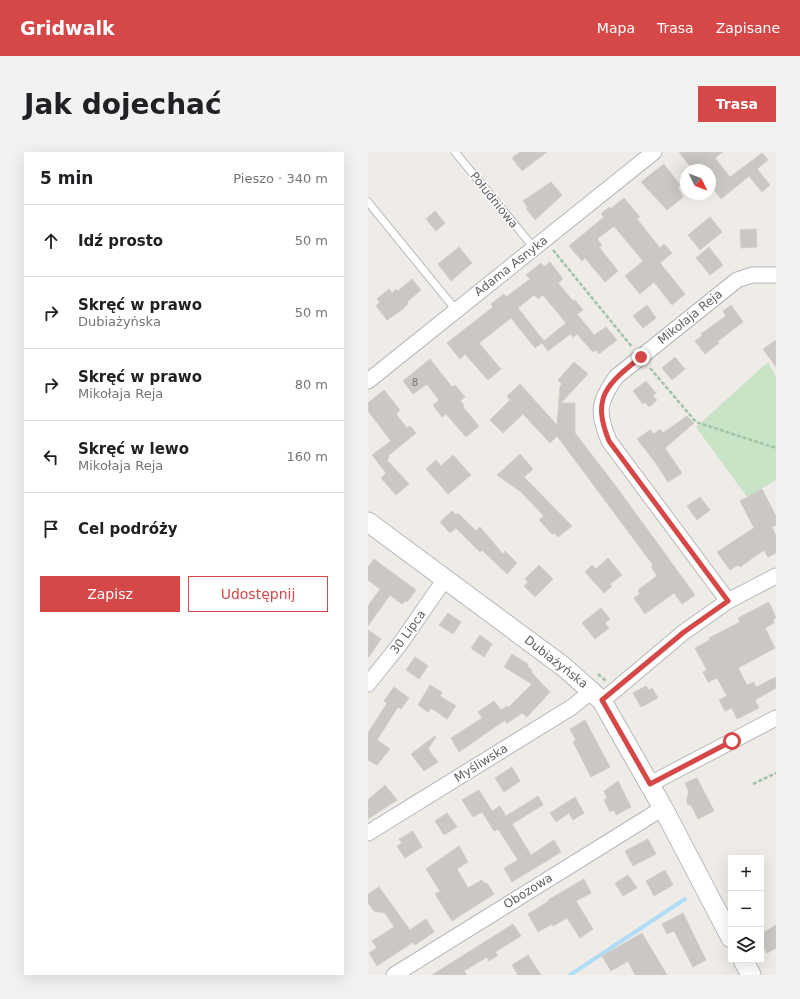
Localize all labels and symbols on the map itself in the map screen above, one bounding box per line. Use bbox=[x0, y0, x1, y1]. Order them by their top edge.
north arrow bbox=[680, 164, 716, 200]
street label: Południowa bbox=[467, 169, 521, 231]
street label: Adama Asnyka bbox=[472, 233, 550, 299]
street label: Mikołaja Reja bbox=[655, 287, 725, 347]
route end bbox=[632, 348, 650, 366]
house number: 8 bbox=[412, 377, 418, 388]
street label: 30 Lipca bbox=[387, 607, 429, 657]
street label: Dubiażyńska bbox=[522, 633, 590, 691]
route start bbox=[723, 732, 741, 750]
street label: Myśliwska bbox=[452, 741, 510, 785]
street label: Obozowa bbox=[501, 870, 555, 912]

